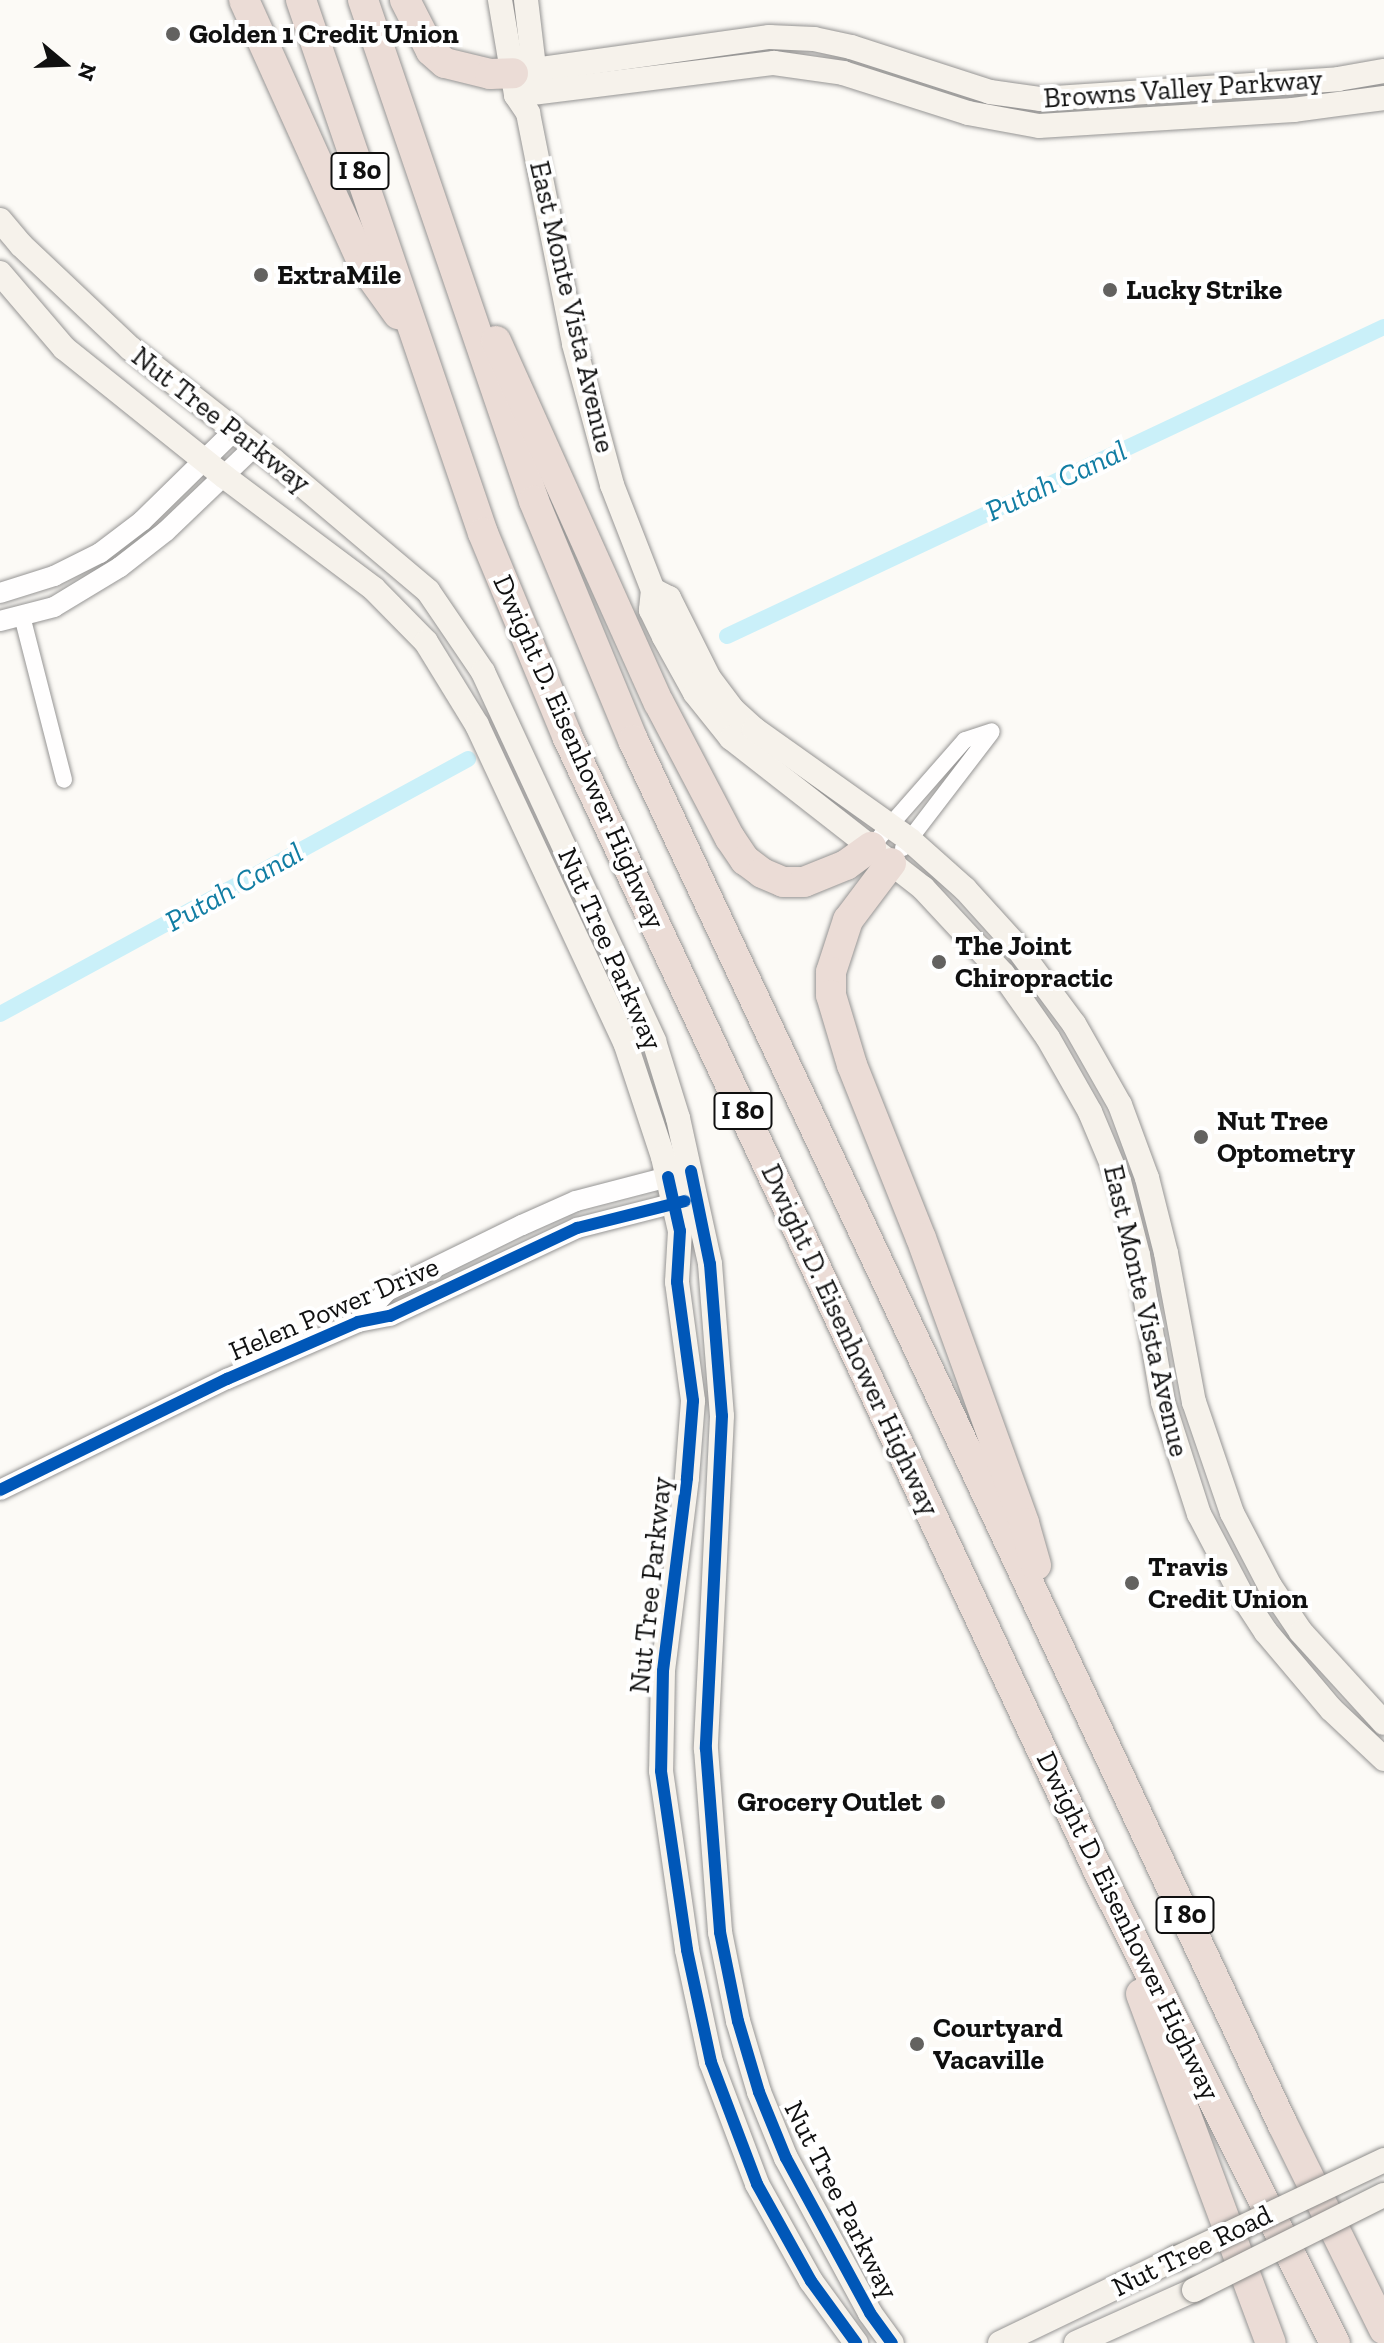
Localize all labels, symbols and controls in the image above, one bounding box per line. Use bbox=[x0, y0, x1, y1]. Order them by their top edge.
place label: Golden 1 Credit Union bbox=[189, 17, 459, 51]
north arrow bbox=[24, 24, 104, 104]
marker: Golden 1 Credit Union bbox=[164, 25, 182, 43]
text: N bbox=[72, 60, 103, 84]
street label: Browns Valley Parkway bbox=[1042, 62, 1324, 116]
road number: I 80 bbox=[330, 149, 390, 193]
street label: East Monte Vista Avenue bbox=[522, 157, 622, 457]
place label: ExtraMile bbox=[277, 258, 401, 292]
marker: ExtraMile bbox=[252, 266, 270, 284]
place label: Lucky Strike bbox=[1126, 273, 1283, 307]
marker: Lucky Strike bbox=[1101, 281, 1119, 299]
street label: Nut Tree Parkway bbox=[125, 340, 317, 500]
water label: Putah Canal bbox=[980, 433, 1132, 529]
street label: Dwight D. Eisenhower Highway bbox=[486, 570, 672, 934]
water label: Putah Canal bbox=[159, 834, 309, 940]
street label: Nut Tree Parkway bbox=[550, 843, 670, 1055]
place label: The Joint Chiropractic bbox=[955, 929, 1113, 995]
marker: The Joint Chiropractic bbox=[930, 953, 948, 971]
road number: I 80 bbox=[713, 1089, 773, 1133]
place label: Nut Tree Optometry bbox=[1217, 1104, 1355, 1170]
marker: Nut Tree Optometry bbox=[1192, 1128, 1210, 1146]
street label: Dwight D. Eisenhower Highway bbox=[754, 1159, 946, 1521]
street label: East Monte Vista Avenue bbox=[1096, 1161, 1196, 1461]
street label: Helen Power Drive bbox=[224, 1250, 444, 1368]
street label: Nut Tree Parkway bbox=[623, 1475, 679, 1695]
place label: Travis Credit Union bbox=[1148, 1550, 1308, 1616]
marker: Travis Credit Union bbox=[1123, 1574, 1141, 1592]
street label: Dwight D. Eisenhower Highway bbox=[1029, 1746, 1227, 2106]
place label: Grocery Outlet bbox=[737, 1785, 922, 1819]
marker: Grocery Outlet bbox=[929, 1793, 947, 1811]
road number: I 80 bbox=[1155, 1893, 1215, 1937]
place label: Courtyard Vacaville bbox=[933, 2011, 1063, 2077]
marker: Courtyard Vacaville bbox=[908, 2035, 926, 2053]
street label: Nut Tree Parkway bbox=[777, 2095, 905, 2305]
street label: Nut Tree Road bbox=[1106, 2198, 1278, 2304]

